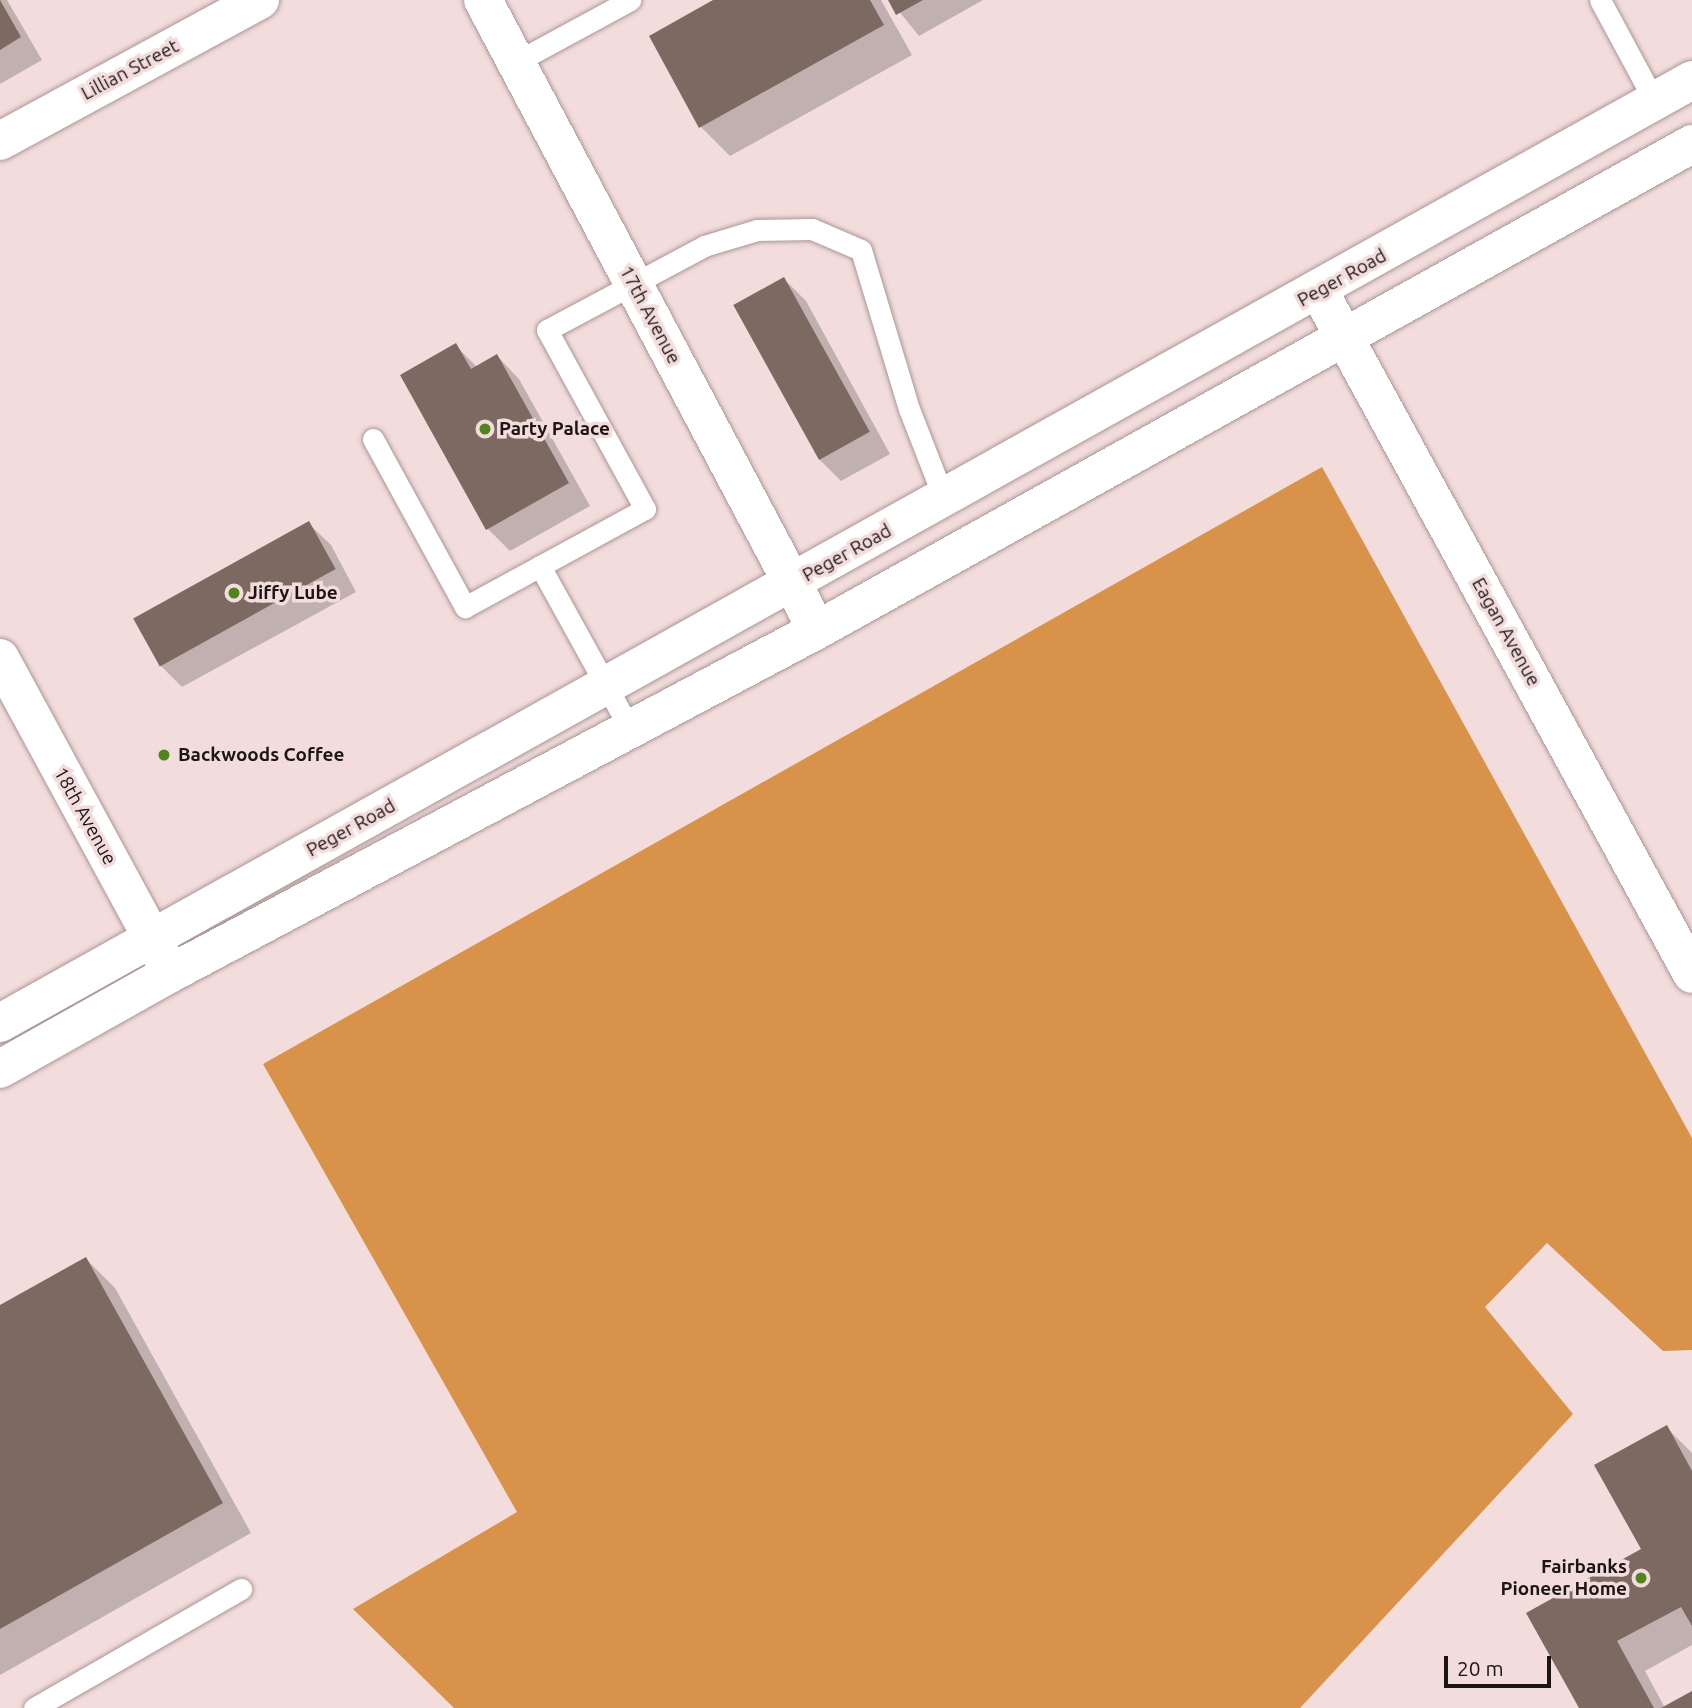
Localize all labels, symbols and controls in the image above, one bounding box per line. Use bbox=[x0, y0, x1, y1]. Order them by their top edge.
street label: Lillian Street bbox=[77, 35, 183, 105]
street label: Peger Road bbox=[1294, 244, 1390, 312]
street label: 17th Avenue bbox=[615, 262, 685, 368]
place label: Party Palace bbox=[499, 418, 610, 440]
marker: Party Palace bbox=[477, 421, 493, 437]
street label: Peger Road bbox=[799, 519, 895, 587]
street label: Eagan Avenue bbox=[1467, 574, 1545, 690]
place label: Jiffy Lube bbox=[248, 582, 338, 604]
marker: Jiffy Lube bbox=[226, 585, 242, 601]
place label: Backwoods Coffee bbox=[178, 744, 344, 766]
marker: Backwoods Coffee bbox=[156, 747, 172, 763]
street label: 18th Avenue bbox=[49, 763, 121, 869]
street label: Peger Road bbox=[303, 794, 399, 862]
place label: Fairbanks Pioneer Home bbox=[1500, 1556, 1627, 1600]
marker: Fairbanks Pioneer Home bbox=[1633, 1570, 1649, 1586]
scale bar bbox=[1447, 1642, 1554, 1686]
text: 20 m bbox=[1457, 1656, 1504, 1680]

